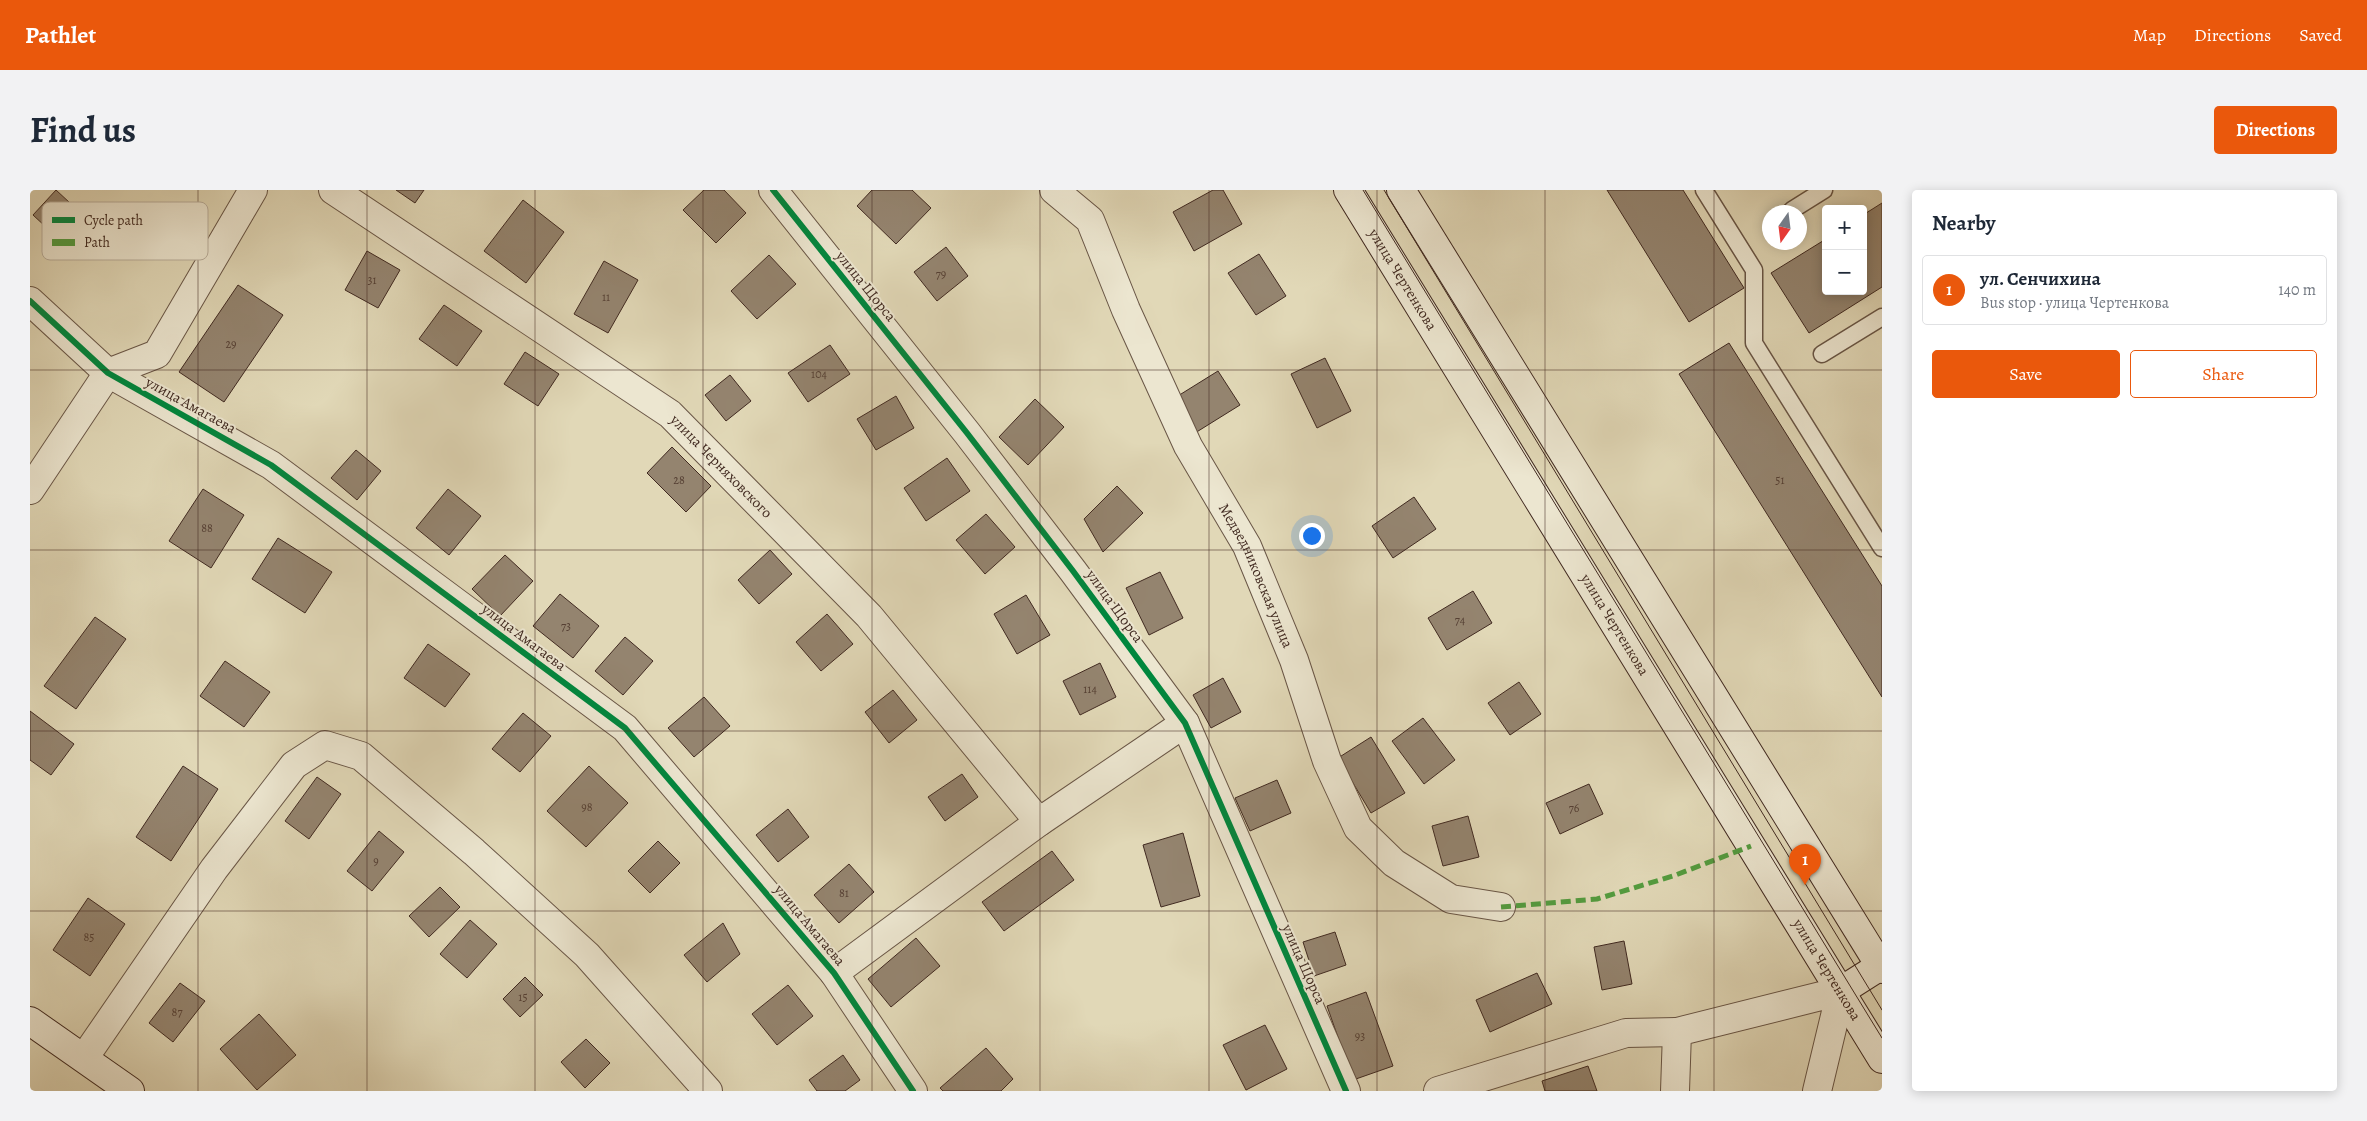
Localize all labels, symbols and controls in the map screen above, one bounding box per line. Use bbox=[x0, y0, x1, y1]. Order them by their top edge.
text: Pathlet bbox=[25, 19, 96, 51]
text: Map bbox=[2133, 23, 2166, 47]
text: Directions bbox=[2194, 23, 2271, 47]
text: Saved bbox=[2299, 23, 2342, 47]
text: Find us bbox=[30, 106, 136, 154]
button: Directions bbox=[2214, 106, 2337, 154]
legend bbox=[42, 202, 208, 260]
north arrow bbox=[1762, 205, 1807, 250]
map controls bbox=[1822, 205, 1867, 295]
button: + bbox=[1822, 205, 1867, 250]
text: Nearby bbox=[1932, 209, 1995, 237]
text: Cycle path bbox=[84, 211, 144, 230]
street label: улица Чертенкова bbox=[1364, 224, 1442, 334]
text: Path bbox=[84, 233, 111, 252]
street label: улица Щорса bbox=[831, 246, 901, 326]
button: − bbox=[1822, 250, 1867, 295]
house number: 79 bbox=[936, 266, 946, 282]
text: ул. Сенчихина bbox=[1980, 266, 2101, 292]
house number: 31 bbox=[367, 272, 377, 288]
text: 1 bbox=[1946, 279, 1952, 301]
text: 140 m bbox=[2278, 279, 2316, 301]
house number: 11 bbox=[602, 289, 610, 305]
text: Bus stop · улица Чертенкова bbox=[1980, 292, 2169, 314]
house number: 29 bbox=[225, 336, 237, 352]
button: Save bbox=[1932, 350, 2120, 398]
button: Share bbox=[2130, 350, 2317, 398]
house number: 104 bbox=[811, 366, 828, 382]
street label: улица Амагаева bbox=[141, 371, 240, 438]
street label: улица Черняховского bbox=[665, 409, 777, 522]
house number: 28 bbox=[673, 472, 685, 488]
house number: 51 bbox=[1775, 472, 1785, 488]
street label: Медведниковская улица bbox=[1214, 500, 1298, 651]
house number: 88 bbox=[201, 520, 213, 536]
your location bbox=[1299, 523, 1325, 549]
street label: улица Щорса bbox=[1081, 565, 1148, 647]
street label: улица Чертенкова bbox=[1576, 569, 1654, 679]
street label: улица Амагаева bbox=[477, 598, 570, 675]
house number: 74 bbox=[1455, 612, 1466, 628]
house number: 73 bbox=[561, 618, 571, 634]
house number: 114 bbox=[1083, 681, 1097, 697]
house number: 98 bbox=[581, 799, 593, 815]
house number: 76 bbox=[1569, 800, 1580, 816]
pin: 1 bbox=[1789, 844, 1821, 885]
house number: 9 bbox=[373, 853, 379, 869]
street label: улица Амагаева bbox=[769, 879, 850, 970]
house number: 81 bbox=[839, 885, 849, 901]
street label: улица Чертенкова bbox=[1788, 914, 1866, 1024]
street label: улица Щорса bbox=[1277, 920, 1331, 1007]
house number: 85 bbox=[84, 929, 94, 945]
house number: 15 bbox=[518, 989, 528, 1005]
house number: 87 bbox=[172, 1004, 183, 1020]
house number: 93 bbox=[1355, 1028, 1365, 1044]

